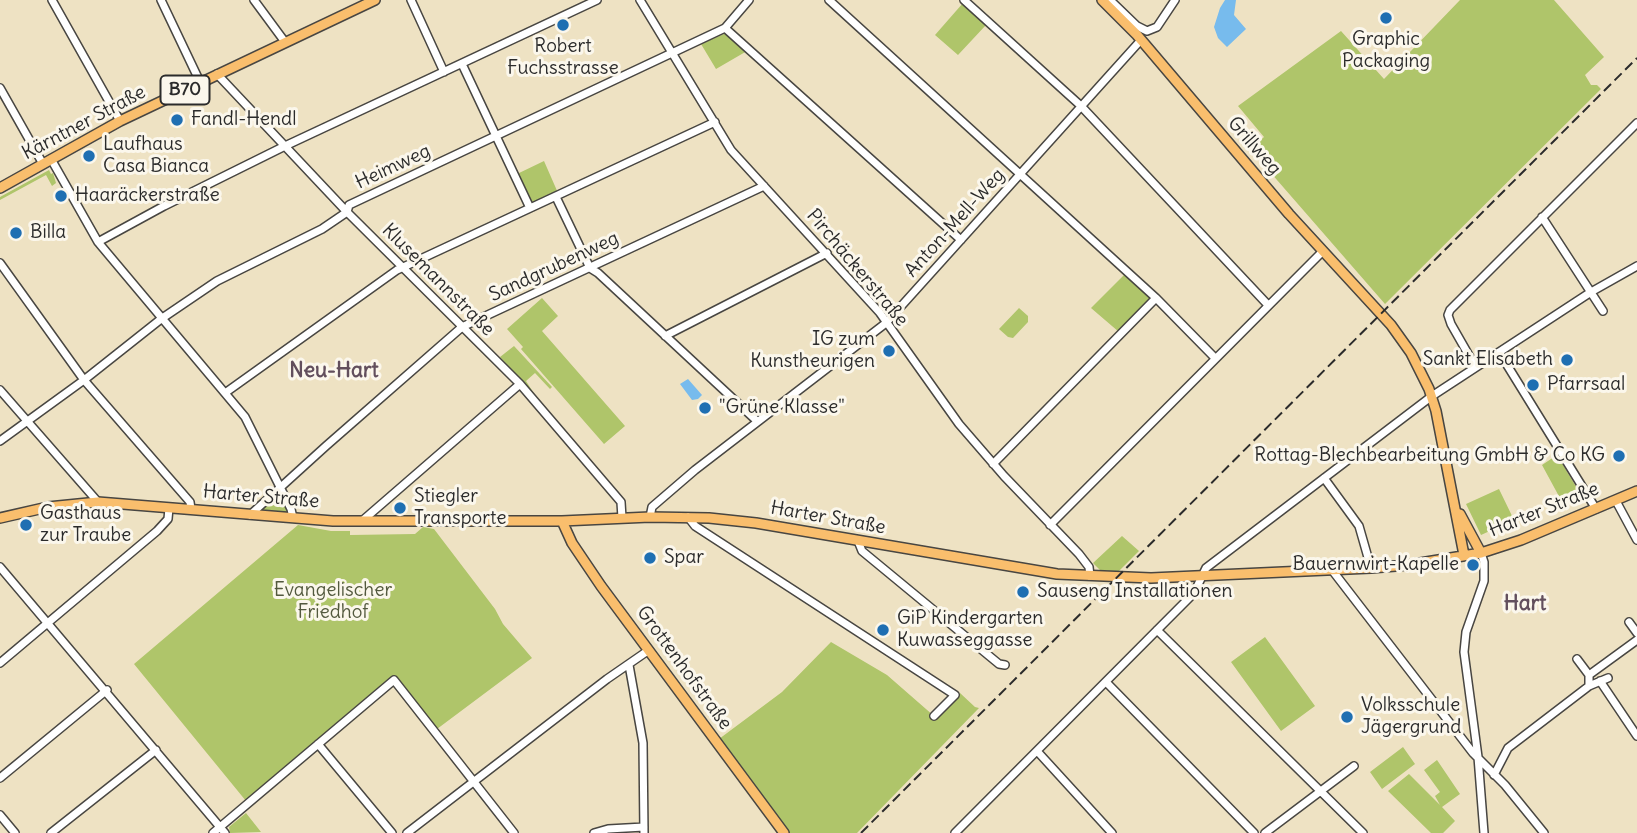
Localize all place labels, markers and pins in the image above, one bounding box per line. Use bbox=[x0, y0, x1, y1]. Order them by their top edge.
marker: Graphic Packaging bbox=[1378, 10, 1394, 26]
marker: Robert Fuchsstrasse bbox=[555, 17, 571, 33]
place label: Graphic Packaging bbox=[1342, 29, 1430, 73]
place label: Robert Fuchsstrasse bbox=[507, 36, 619, 80]
place label: Fandl-Hendl bbox=[191, 109, 296, 131]
marker: Fandl-Hendl bbox=[169, 112, 185, 128]
place label: Laufhaus Casa Bianca bbox=[103, 134, 209, 178]
marker: Laufhaus Casa Bianca bbox=[81, 148, 97, 164]
place label: Haaräckerstraße bbox=[75, 185, 220, 207]
marker: Haaräckerstraße bbox=[53, 188, 69, 204]
place label: Billa bbox=[30, 222, 66, 244]
marker: Billa bbox=[8, 225, 24, 241]
place label: IG zum Kunstheurigen bbox=[750, 329, 875, 373]
marker: IG zum Kunstheurigen bbox=[881, 343, 897, 359]
place label: Sankt Elisabeth bbox=[1423, 349, 1553, 371]
marker: Sankt Elisabeth bbox=[1559, 352, 1575, 368]
place label: Pfarrsaal bbox=[1547, 374, 1625, 396]
marker: Pfarrsaal bbox=[1525, 377, 1541, 393]
place label: "Grüne Klasse" bbox=[719, 397, 845, 419]
marker: "Grüne Klasse" bbox=[697, 400, 713, 416]
place label: Rottag-Blechbearbeitung GmbH & Co KG bbox=[1254, 445, 1605, 467]
marker: Rottag-Blechbearbeitung GmbH & Co KG bbox=[1611, 448, 1627, 464]
place label: Stiegler Transporte bbox=[414, 486, 506, 530]
marker: Stiegler Transporte bbox=[392, 500, 408, 516]
place label: Gasthaus zur Traube bbox=[40, 503, 131, 547]
marker: Gasthaus zur Traube bbox=[18, 517, 34, 533]
place label: Spar bbox=[664, 547, 704, 569]
marker: Spar bbox=[642, 550, 658, 566]
place label: Bauernwirt-Kapelle bbox=[1293, 554, 1459, 576]
marker: Bauernwirt-Kapelle bbox=[1465, 557, 1481, 573]
place label: Sauseng Installationen bbox=[1037, 581, 1232, 603]
marker: Sauseng Installationen bbox=[1015, 584, 1031, 600]
place label: GiP Kindergarten Kuwasseggasse bbox=[897, 608, 1043, 652]
marker: GiP Kindergarten Kuwasseggasse bbox=[875, 622, 891, 638]
place label: Volksschule Jägergrund bbox=[1361, 695, 1461, 739]
marker: Volksschule Jägergrund bbox=[1339, 709, 1355, 725]

